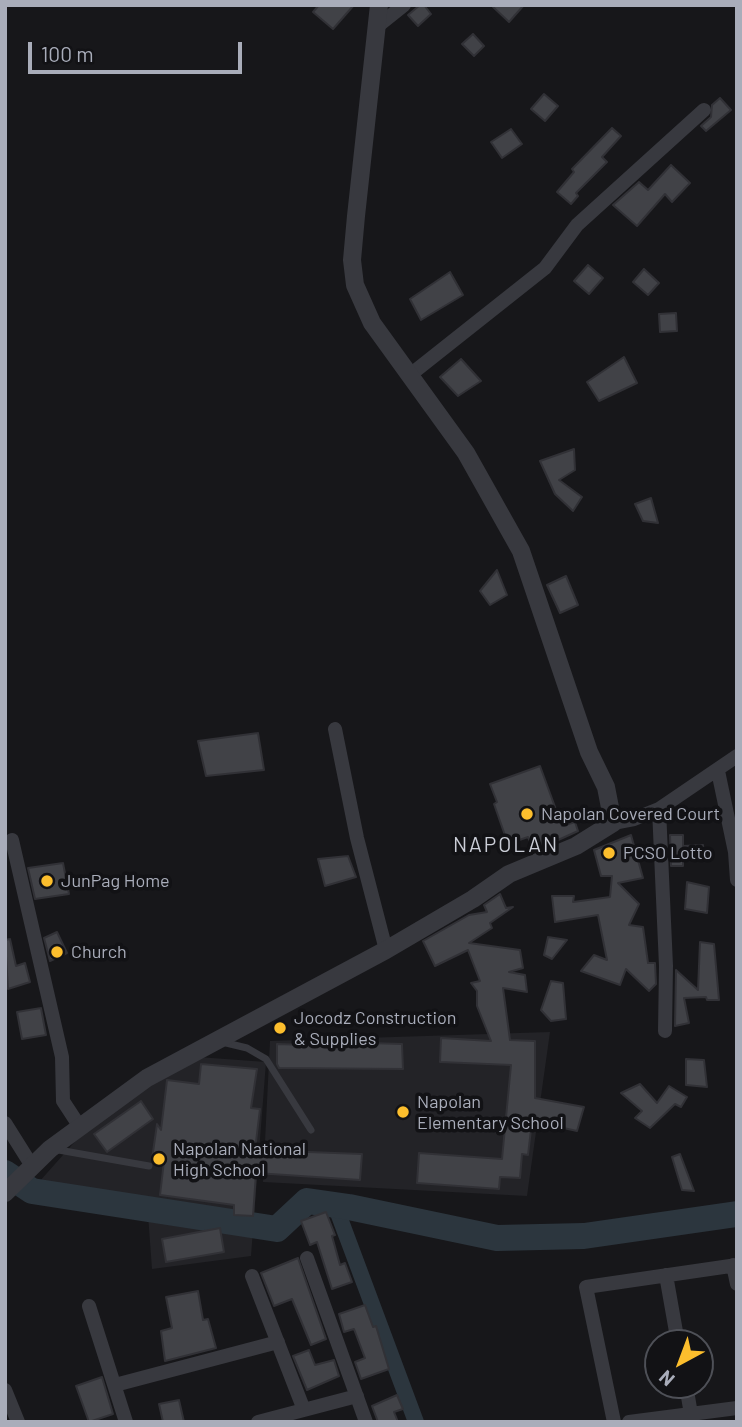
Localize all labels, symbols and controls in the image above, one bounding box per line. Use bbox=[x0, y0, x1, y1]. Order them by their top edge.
scale bar bbox=[32, 28, 245, 72]
text: 100 m bbox=[41, 41, 94, 66]
place label: Napolan Covered Court bbox=[541, 803, 720, 825]
marker: Napolan Covered Court bbox=[519, 806, 535, 822]
district label: NAPOLAN bbox=[454, 832, 558, 858]
place label: PCSO Lotto bbox=[623, 842, 712, 864]
marker: PCSO Lotto bbox=[601, 845, 617, 861]
place label: JunPag Home bbox=[61, 870, 170, 892]
marker: JunPag Home bbox=[39, 873, 55, 889]
place label: Church bbox=[71, 941, 127, 963]
marker: Church bbox=[49, 944, 65, 960]
place label: Jocodz Construction & Supplies bbox=[294, 1007, 457, 1050]
marker: Jocodz Construction & Supplies bbox=[272, 1020, 288, 1036]
place label: Napolan Elementary School bbox=[417, 1091, 564, 1134]
marker: Napolan Elementary School bbox=[395, 1104, 411, 1120]
place label: Napolan National High School bbox=[173, 1138, 306, 1180]
marker: Napolan National High School bbox=[151, 1151, 167, 1167]
north arrow bbox=[644, 1329, 714, 1399]
text: N bbox=[654, 1366, 679, 1392]

